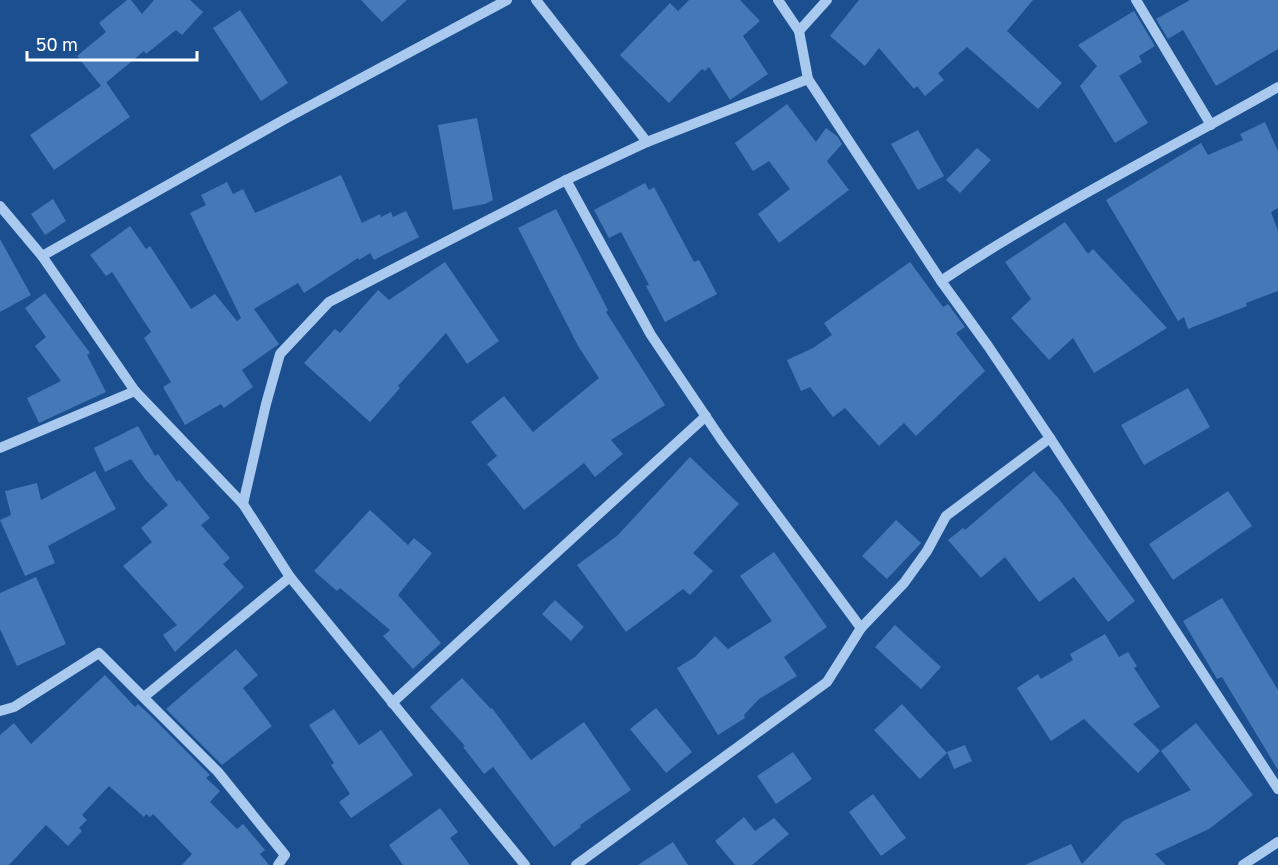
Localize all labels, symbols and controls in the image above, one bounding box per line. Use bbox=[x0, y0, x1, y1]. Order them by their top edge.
scale bar bbox=[27, 24, 196, 62]
text: 50 m bbox=[36, 33, 78, 55]

